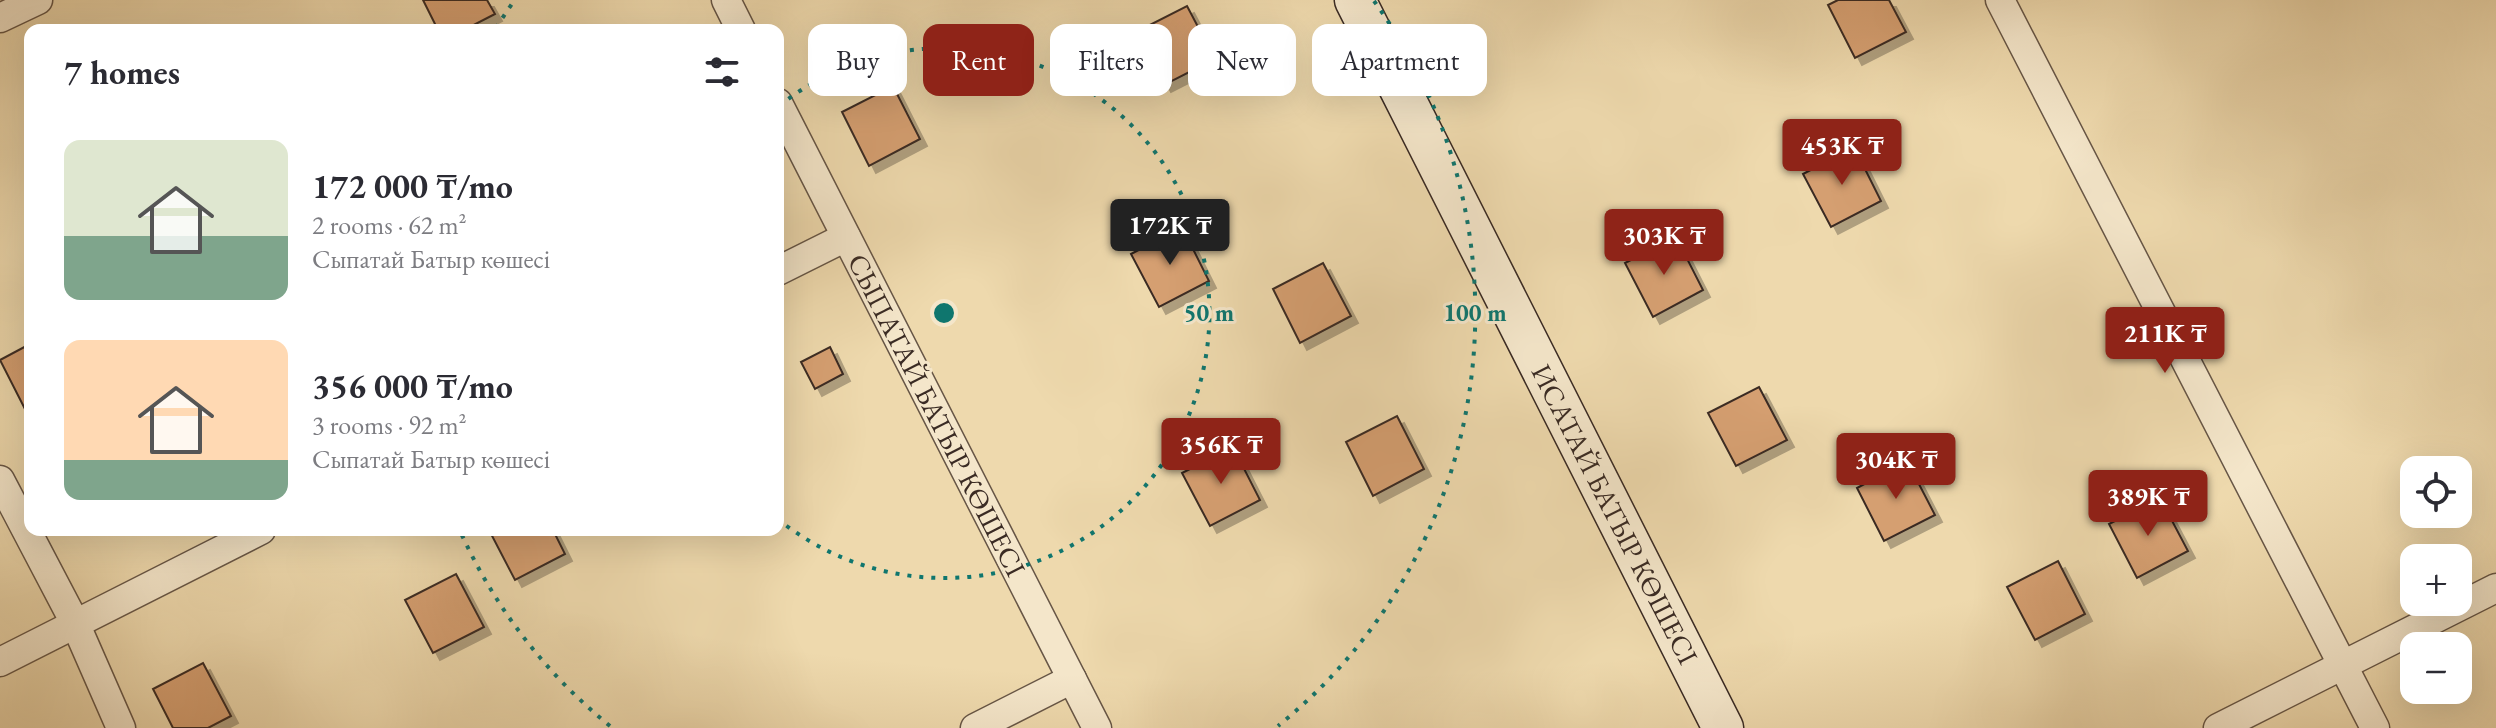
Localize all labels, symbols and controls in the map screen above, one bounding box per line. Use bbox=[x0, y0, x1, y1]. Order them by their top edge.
chip: Buy bbox=[808, 24, 907, 96]
chip: Rent bbox=[923, 24, 1034, 96]
chip: Filters bbox=[1050, 24, 1172, 96]
chip: New bbox=[1188, 24, 1296, 96]
chip: Apartment bbox=[1312, 24, 1487, 96]
text: 7 homes bbox=[64, 50, 180, 94]
icon: filters bbox=[700, 50, 744, 94]
pin: 453K ₸ bbox=[1777, 119, 1907, 187]
text: 453K ₸ bbox=[1800, 128, 1884, 162]
text: 172 000 ₸/mo bbox=[312, 164, 513, 208]
icon: home bbox=[128, 172, 224, 268]
pin: 172K ₸ bbox=[1105, 199, 1235, 267]
text: 2 rooms · 62 m² bbox=[312, 208, 467, 242]
text: 172K ₸ bbox=[1128, 208, 1212, 242]
pin: 303K ₸ bbox=[1599, 209, 1729, 277]
text: 303K ₸ bbox=[1622, 218, 1706, 252]
text: Сыпатай Батыр көшесі bbox=[312, 242, 550, 276]
street label: СЫПАТАЙ БАТЫР КӨШЕСІ bbox=[840, 248, 1034, 583]
text: 50 m bbox=[1184, 297, 1234, 328]
text: 100 m bbox=[1443, 297, 1507, 328]
centre of rings bbox=[930, 299, 958, 327]
pin: 211K ₸ bbox=[2100, 307, 2230, 375]
text: 211K ₸ bbox=[2123, 316, 2207, 350]
street label: ИСАТАЙ БАТЫР КӨШЕСІ bbox=[1524, 358, 1707, 671]
text: 356 000 ₸/mo bbox=[312, 364, 513, 408]
icon: home bbox=[128, 372, 224, 468]
text: 3 rooms · 92 m² bbox=[312, 408, 467, 442]
pin: 356K ₸ bbox=[1156, 418, 1286, 486]
text: 356K ₸ bbox=[1179, 427, 1263, 461]
pin: 304K ₸ bbox=[1831, 433, 1961, 501]
text: Сыпатай Батыр көшесі bbox=[312, 442, 550, 476]
text: 304K ₸ bbox=[1854, 442, 1938, 476]
map controls bbox=[2400, 456, 2472, 704]
button: locate bbox=[2400, 456, 2472, 528]
pin: 389K ₸ bbox=[2083, 470, 2213, 538]
text: 389K ₸ bbox=[2106, 479, 2190, 513]
button: + bbox=[2400, 544, 2472, 616]
button: − bbox=[2400, 632, 2472, 704]

